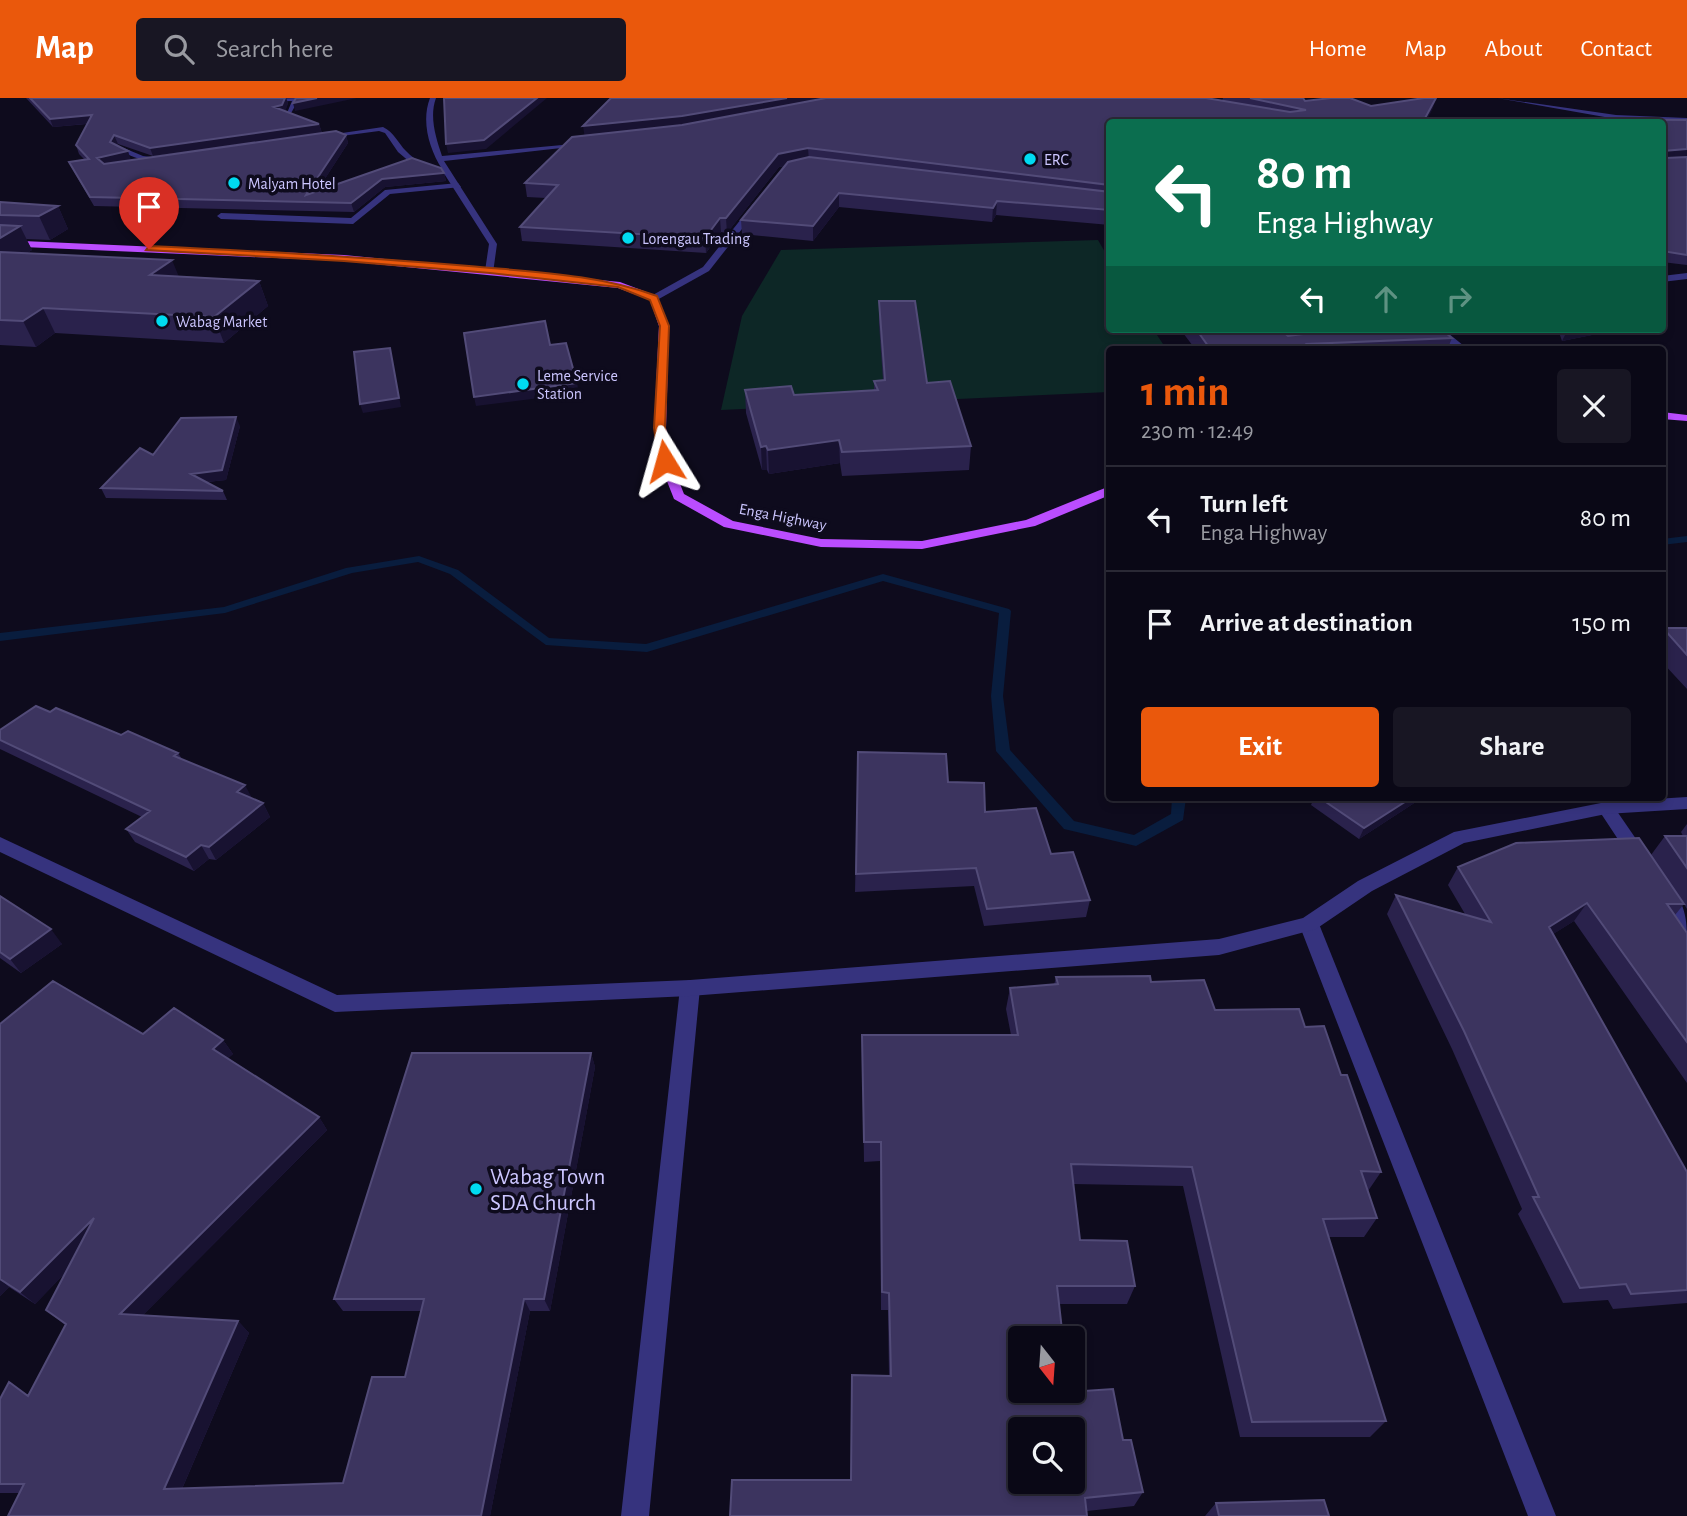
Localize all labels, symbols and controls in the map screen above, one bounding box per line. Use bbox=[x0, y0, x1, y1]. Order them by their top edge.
search box bbox=[136, 18, 626, 81]
icon: search bbox=[160, 30, 198, 68]
text: Map bbox=[35, 32, 94, 65]
text: Search here bbox=[216, 36, 334, 62]
text: Home bbox=[1309, 37, 1367, 61]
text: Map bbox=[1405, 37, 1447, 61]
text: About bbox=[1485, 37, 1542, 61]
text: Contact bbox=[1580, 37, 1652, 61]
icon: left bbox=[1141, 147, 1232, 238]
text: 80 m bbox=[1256, 149, 1353, 198]
marker: ERC bbox=[1022, 151, 1038, 167]
place label: ERC bbox=[1044, 152, 1069, 168]
marker: Malyam Hotel bbox=[226, 175, 242, 191]
place label: Malyam Hotel bbox=[248, 176, 336, 193]
pin bbox=[119, 177, 179, 249]
icon: arrive bbox=[130, 188, 168, 226]
text: Enga Highway bbox=[1256, 207, 1433, 239]
marker: Lorengau Trading bbox=[620, 230, 636, 246]
place label: Lorengau Trading bbox=[642, 231, 750, 247]
icon: left bbox=[1294, 280, 1332, 318]
icon: ahead bbox=[1367, 280, 1405, 318]
icon: right bbox=[1440, 280, 1478, 318]
marker: Wabag Market bbox=[154, 313, 170, 329]
place label: Wabag Market bbox=[176, 314, 267, 330]
place label: Leme Service Station bbox=[537, 368, 618, 402]
button: close bbox=[1557, 369, 1631, 443]
text: 1 min bbox=[1141, 371, 1230, 413]
marker: Leme Service Station bbox=[515, 376, 531, 392]
text: 230 m · 12:49 bbox=[1141, 420, 1254, 443]
position arrow bbox=[628, 424, 702, 498]
text: Turn left bbox=[1200, 491, 1288, 517]
icon: left bbox=[1141, 500, 1179, 538]
street label: Enga Highway bbox=[738, 501, 828, 534]
text: 80 m bbox=[1580, 505, 1631, 531]
text: Enga Highway bbox=[1200, 522, 1327, 545]
icon: arrive bbox=[1141, 605, 1179, 643]
text: Arrive at destination bbox=[1200, 610, 1413, 636]
text: 150 m bbox=[1572, 610, 1631, 636]
button: Exit bbox=[1141, 707, 1379, 787]
button: Share bbox=[1393, 707, 1631, 787]
place label: Wabag Town SDA Church bbox=[490, 1166, 605, 1215]
marker: Wabag Town SDA Church bbox=[468, 1181, 484, 1197]
north arrow bbox=[1008, 1326, 1085, 1404]
map controls bbox=[1008, 1326, 1085, 1494]
button: search bbox=[1008, 1417, 1085, 1494]

